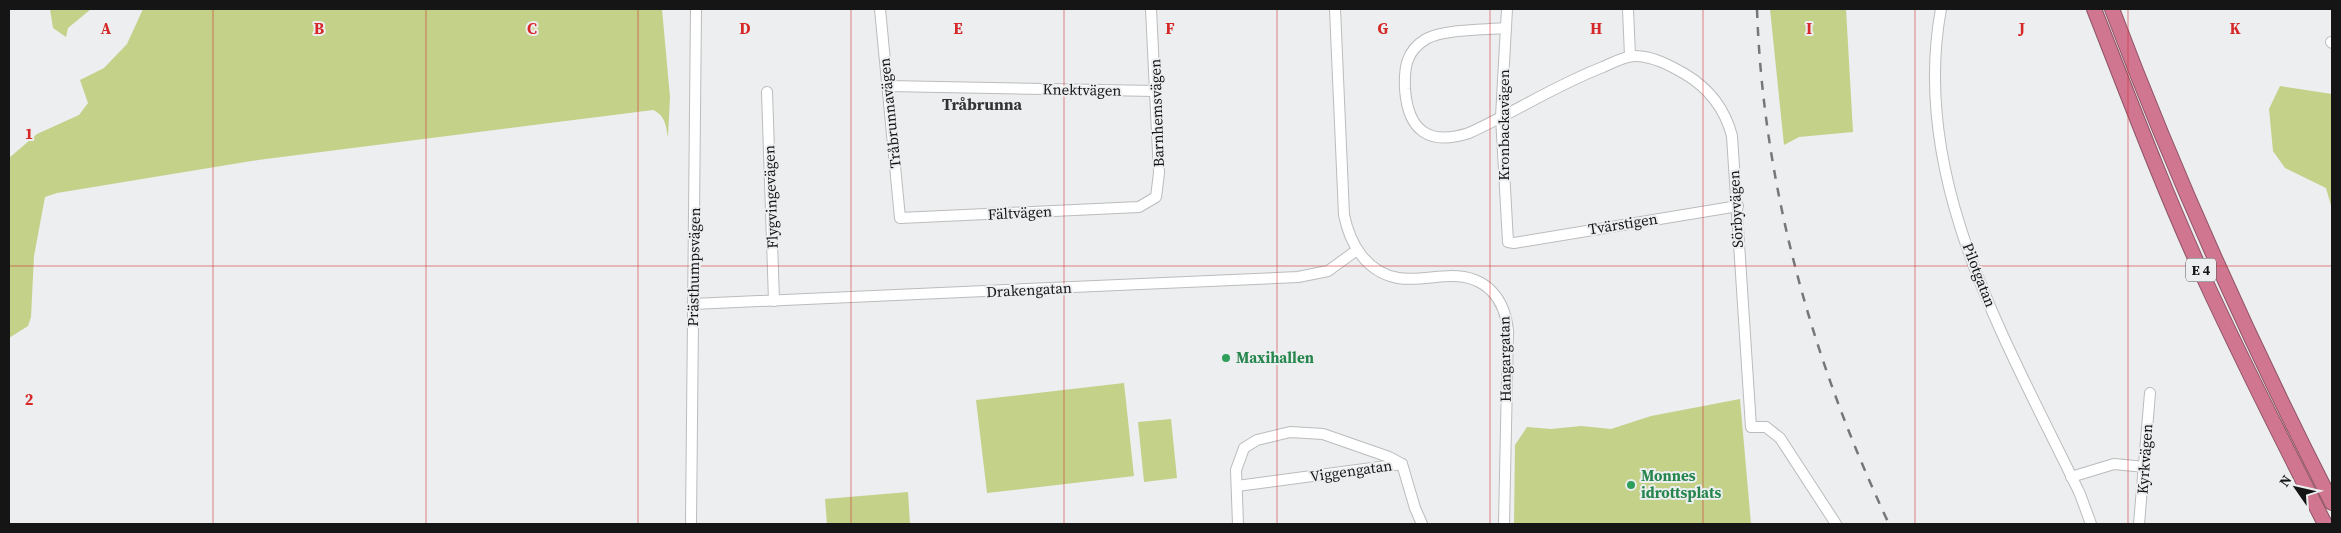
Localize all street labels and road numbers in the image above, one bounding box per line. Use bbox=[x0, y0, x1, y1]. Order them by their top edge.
street label: Tråbrunnavägen bbox=[873, 57, 906, 169]
street label: Barnhemsvägen bbox=[1144, 59, 1169, 168]
street label: Kronbackavägen bbox=[1493, 69, 1514, 181]
street label: Knektvägen bbox=[1042, 78, 1122, 101]
street label: Flygvingevägen bbox=[758, 145, 783, 249]
street label: Sörbyvägen bbox=[1723, 170, 1748, 248]
street label: Fältvägen bbox=[987, 200, 1053, 225]
street label: Prästhumpsvägen bbox=[682, 207, 705, 327]
street label: Tvärstigen bbox=[1587, 208, 1659, 239]
street label: Pilotgatan bbox=[1958, 240, 2001, 310]
road number: E 4 bbox=[2186, 258, 2216, 282]
street label: Drakengatan bbox=[986, 277, 1072, 302]
street label: Hangargatan bbox=[1493, 316, 1516, 402]
street label: Kyrkvägen bbox=[2132, 423, 2157, 495]
street label: Viggengatan bbox=[1308, 454, 1393, 487]

